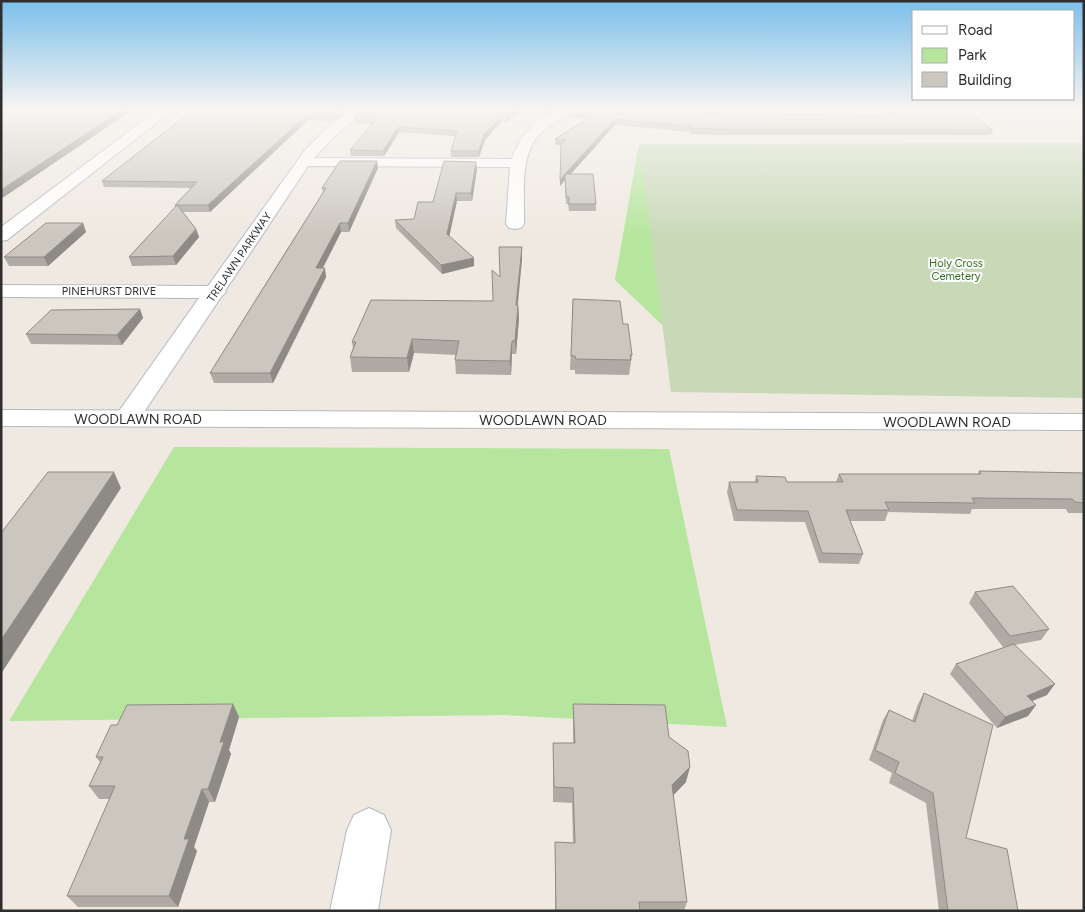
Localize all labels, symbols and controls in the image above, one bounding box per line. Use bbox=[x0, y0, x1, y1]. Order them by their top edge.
legend bbox=[912, 10, 1075, 100]
text: Road bbox=[958, 21, 993, 39]
text: Park bbox=[958, 46, 987, 64]
text: Building bbox=[958, 71, 1012, 89]
street label: TRELAWN PARKWAY bbox=[204, 210, 275, 305]
park label: Holy Cross Cemetery bbox=[929, 257, 983, 283]
street label: PINEHURST DRIVE bbox=[62, 285, 156, 298]
street label: WOODLAWN ROAD bbox=[74, 411, 202, 428]
street label: WOODLAWN ROAD bbox=[479, 412, 607, 429]
street label: WOODLAWN ROAD bbox=[883, 414, 1011, 431]

